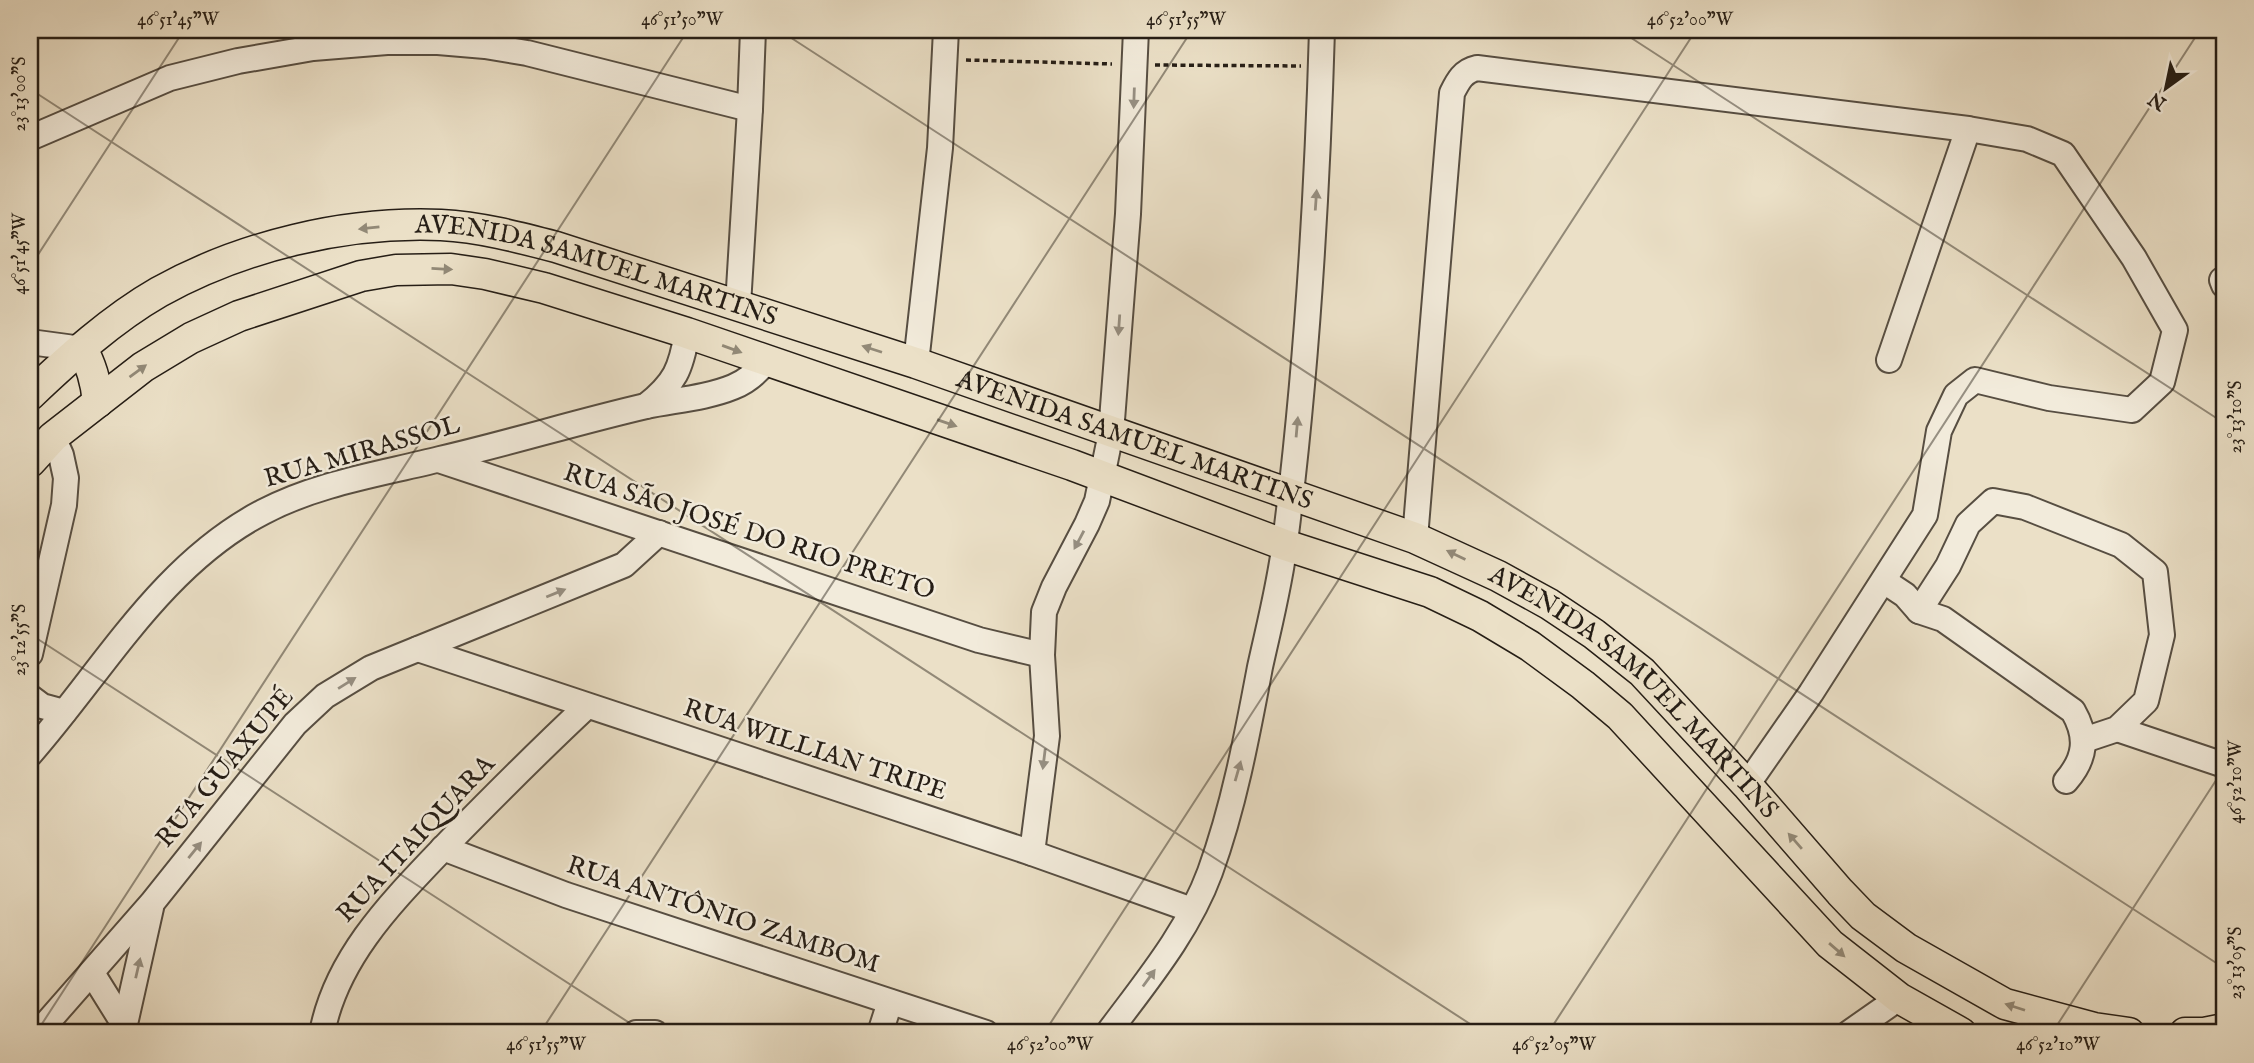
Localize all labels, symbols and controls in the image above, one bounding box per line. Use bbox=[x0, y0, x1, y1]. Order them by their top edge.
text: 46°51'45"W bbox=[137, 9, 220, 32]
text: 46°51'50"W bbox=[641, 9, 724, 32]
text: 46°51'55"W bbox=[1146, 9, 1227, 32]
text: 46°52'00"W bbox=[1647, 9, 1734, 32]
north arrow bbox=[2132, 52, 2202, 122]
text: 23°13'00"S bbox=[9, 56, 32, 132]
text: N bbox=[2144, 86, 2172, 116]
one-way arrow bbox=[1128, 87, 1139, 109]
one-way arrow bbox=[1311, 189, 1322, 211]
street label: AVENIDA SAMUEL MARTINS bbox=[414, 208, 782, 334]
text: 46°51'45"W bbox=[9, 212, 32, 295]
one-way arrow bbox=[358, 223, 380, 234]
one-way arrow bbox=[432, 264, 454, 275]
one-way arrow bbox=[1113, 314, 1124, 336]
one-way arrow bbox=[862, 343, 883, 354]
one-way arrow bbox=[721, 344, 742, 355]
street label: AVENIDA SAMUEL MARTINS bbox=[951, 362, 1317, 517]
one-way arrow bbox=[129, 364, 147, 378]
text: 23°13'10"S bbox=[2225, 381, 2248, 453]
street label: RUA MIRASSOL bbox=[260, 408, 464, 496]
one-way arrow bbox=[1292, 415, 1303, 437]
one-way arrow bbox=[937, 418, 958, 429]
street label: RUA SÃO JOSÉ DO RIO PRETO bbox=[559, 456, 939, 608]
one-way arrow bbox=[1073, 530, 1085, 550]
one-way arrow bbox=[1446, 550, 1466, 561]
street label: AVENIDA SAMUEL MARTINS bbox=[1482, 557, 1785, 826]
one-way arrow bbox=[545, 587, 566, 598]
text: 23°12'55"S bbox=[9, 604, 32, 676]
one-way arrow bbox=[337, 676, 357, 689]
street label: RUA GUAXUPÉ bbox=[149, 682, 301, 854]
street label: RUA WILLIAN TRIPE bbox=[679, 692, 951, 808]
text: 46°52'10"W bbox=[2225, 739, 2248, 824]
street label: RUA ITAIQUARA bbox=[330, 747, 503, 930]
one-way arrow bbox=[1039, 748, 1050, 770]
one-way arrow bbox=[1234, 761, 1244, 782]
one-way arrow bbox=[1787, 832, 1803, 850]
one-way arrow bbox=[187, 841, 202, 859]
street label: RUA ANTÔNIO ZAMBOM bbox=[562, 849, 884, 981]
text: 23°13'05"S bbox=[2225, 927, 2248, 999]
one-way arrow bbox=[1828, 942, 1845, 957]
one-way arrow bbox=[132, 957, 143, 979]
one-way arrow bbox=[1141, 969, 1155, 987]
one-way arrow bbox=[2004, 1001, 2025, 1011]
text: 46°51'55"W bbox=[506, 1034, 587, 1057]
text: 46°52'00"W bbox=[1007, 1034, 1094, 1057]
text: 46°52'05"W bbox=[1512, 1034, 1597, 1057]
text: 46°52'10"W bbox=[2016, 1034, 2101, 1057]

